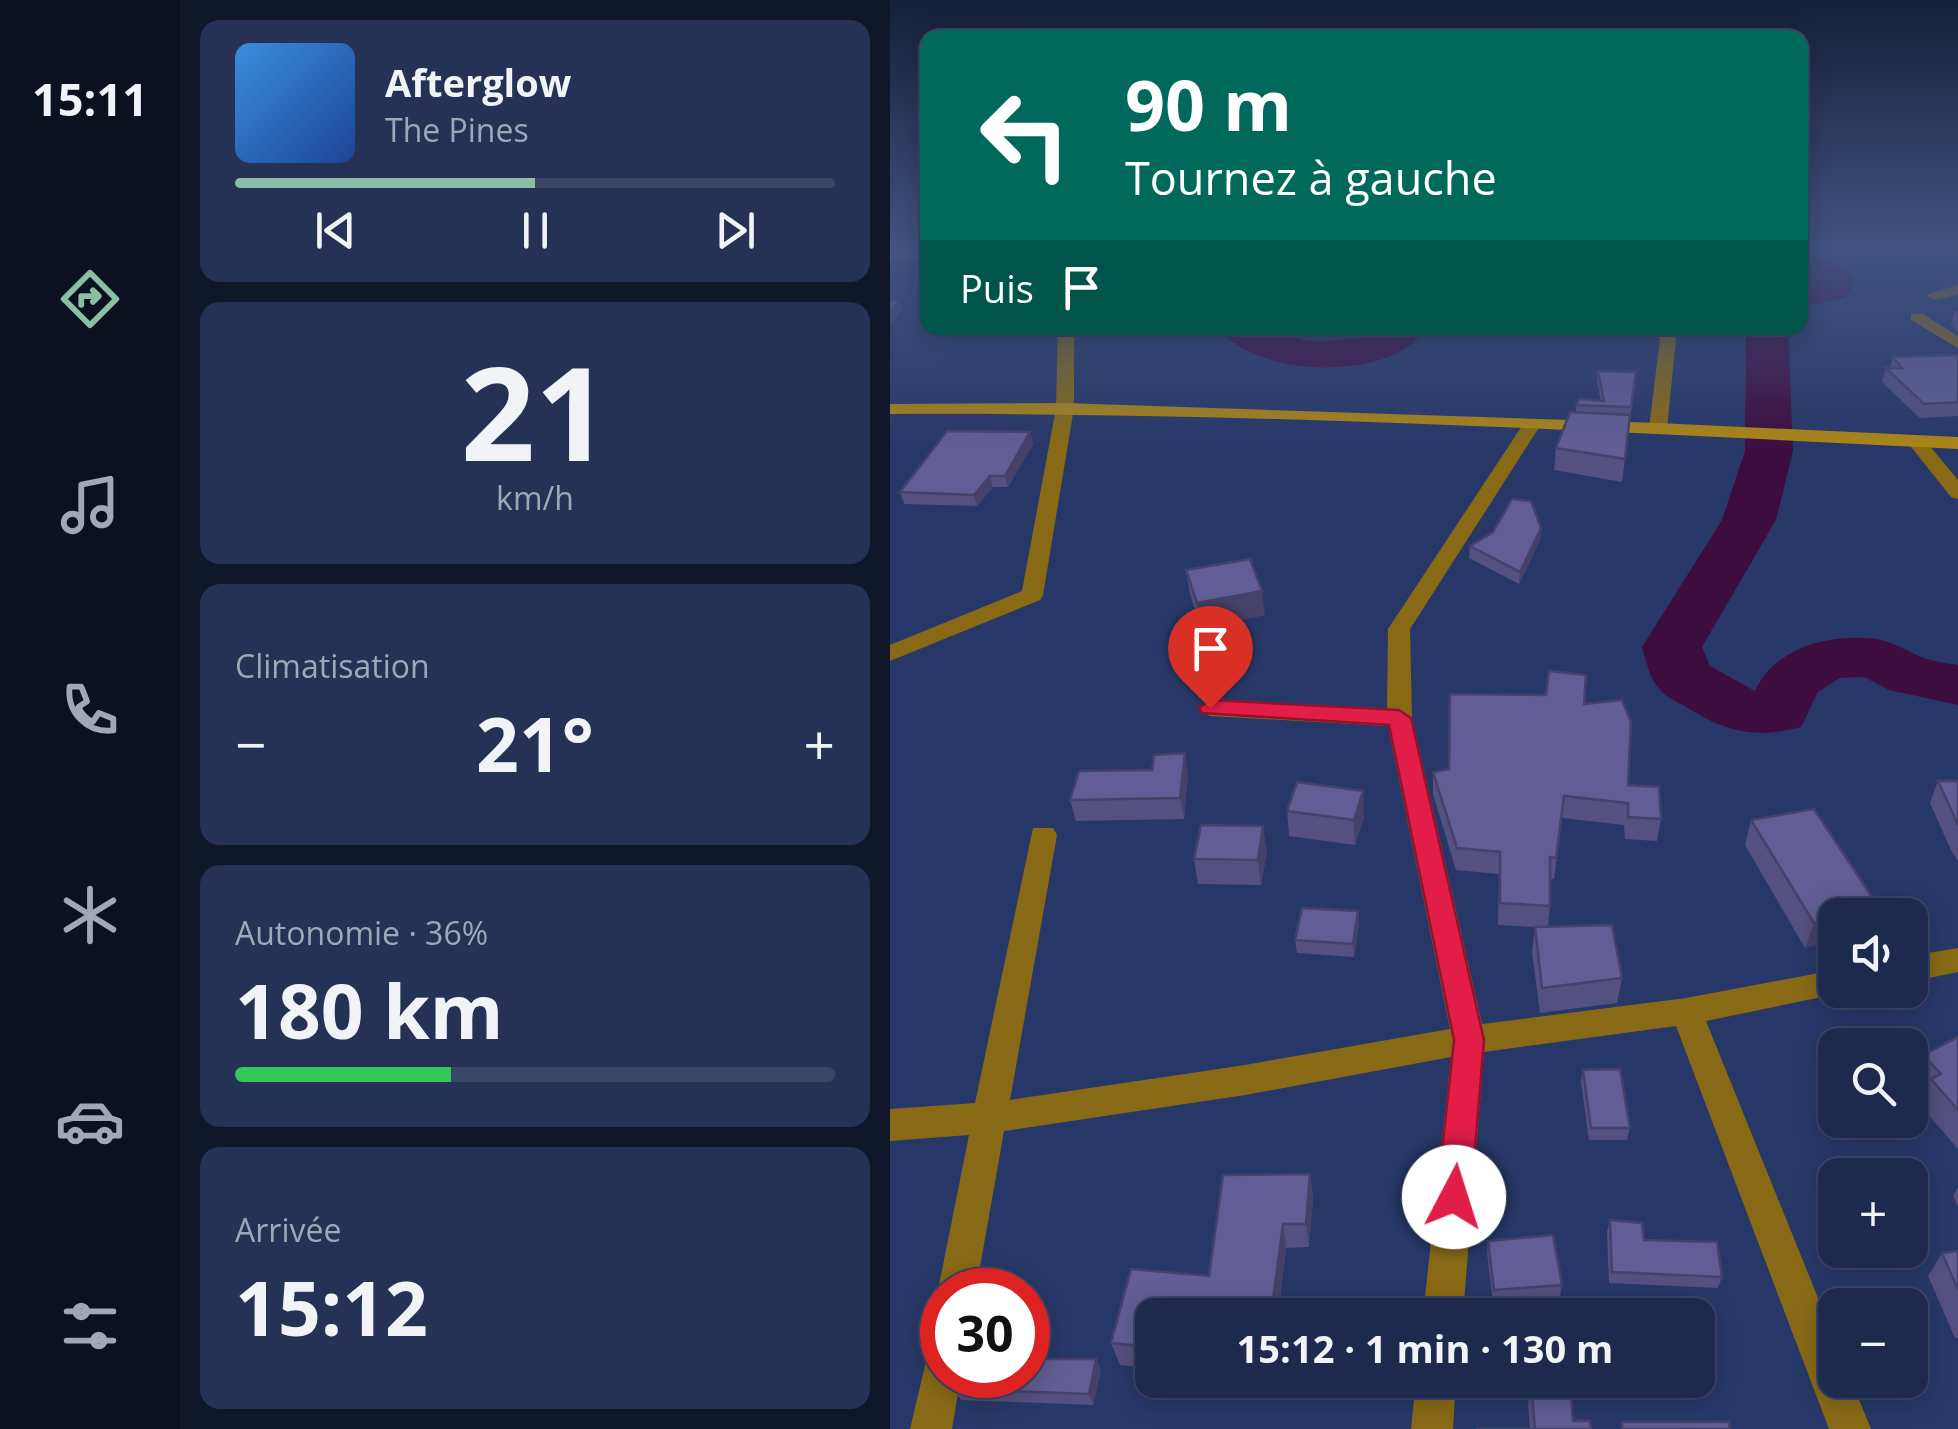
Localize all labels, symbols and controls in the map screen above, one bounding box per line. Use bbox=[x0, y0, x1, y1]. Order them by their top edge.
text: Afterglow bbox=[385, 56, 571, 108]
text: 90 m bbox=[1125, 56, 1292, 152]
text: 15:11 bbox=[32, 68, 148, 129]
icon: left bbox=[960, 70, 1090, 200]
text: The Pines bbox=[385, 108, 529, 151]
text: Tournez à gauche bbox=[1125, 147, 1497, 208]
icon: previous bbox=[308, 203, 363, 258]
icon: pause bbox=[508, 203, 563, 258]
icon: next bbox=[708, 203, 763, 258]
icon: arrive bbox=[1054, 260, 1109, 315]
text: Puis bbox=[960, 262, 1034, 314]
icon: directions bbox=[55, 264, 125, 334]
text: 21 bbox=[461, 322, 609, 499]
icon: music bbox=[55, 470, 125, 540]
text: km/h bbox=[496, 476, 574, 519]
pin bbox=[1168, 606, 1253, 709]
icon: arrive bbox=[1183, 621, 1238, 676]
text: Climatisation bbox=[235, 644, 430, 687]
icon: phone bbox=[55, 675, 125, 745]
text: 21° bbox=[476, 692, 594, 794]
text: − bbox=[235, 706, 266, 781]
text: + bbox=[804, 706, 835, 781]
icon: climate bbox=[55, 880, 125, 950]
map controls bbox=[1818, 898, 1928, 1398]
button: sound bbox=[1818, 898, 1928, 1008]
text: Autonomie · 36% bbox=[235, 911, 488, 954]
text: 180 km bbox=[235, 959, 503, 1061]
button: search bbox=[1818, 1028, 1928, 1138]
icon: car bbox=[55, 1086, 125, 1156]
position arrow bbox=[1402, 1145, 1506, 1249]
button: + bbox=[1818, 1158, 1928, 1268]
text: Arrivée bbox=[235, 1208, 341, 1251]
text: 15:12 bbox=[235, 1256, 428, 1358]
speed limit sign: 30 bbox=[920, 1268, 1050, 1398]
button: − bbox=[1818, 1288, 1928, 1398]
icon: filters bbox=[55, 1291, 125, 1361]
text: 15:12 · 1 min · 130 m bbox=[1237, 1322, 1613, 1374]

